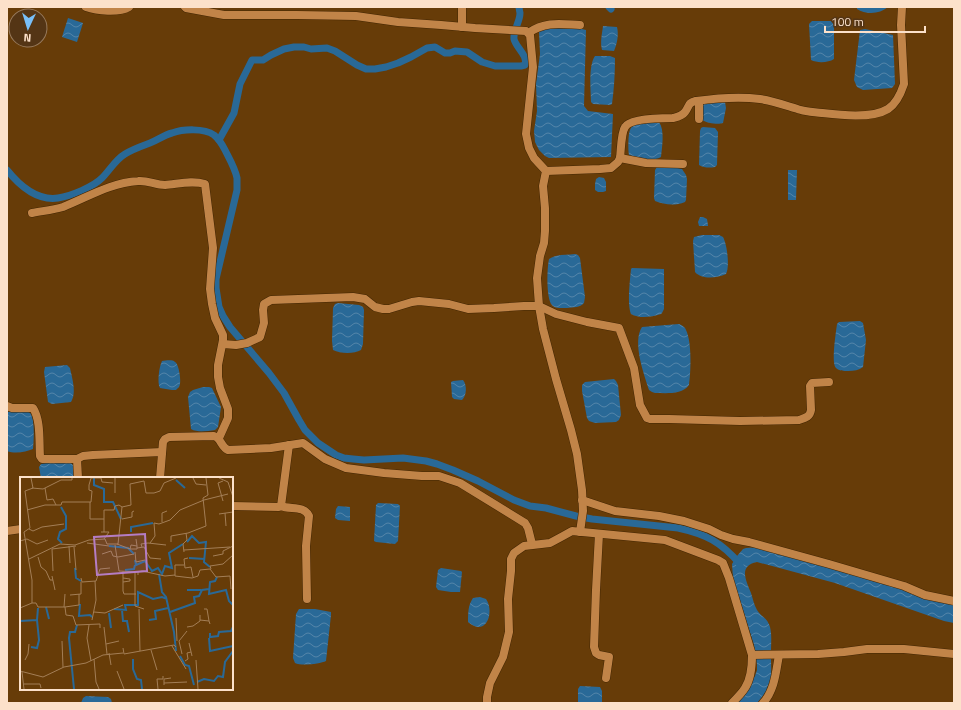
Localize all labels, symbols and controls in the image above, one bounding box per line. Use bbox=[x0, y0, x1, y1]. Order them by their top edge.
north arrow bbox=[8, 8, 48, 48]
scale bar bbox=[825, 8, 925, 34]
text: 100 m bbox=[831, 12, 864, 31]
text: N bbox=[23, 30, 32, 46]
inset map bbox=[20, 477, 233, 690]

